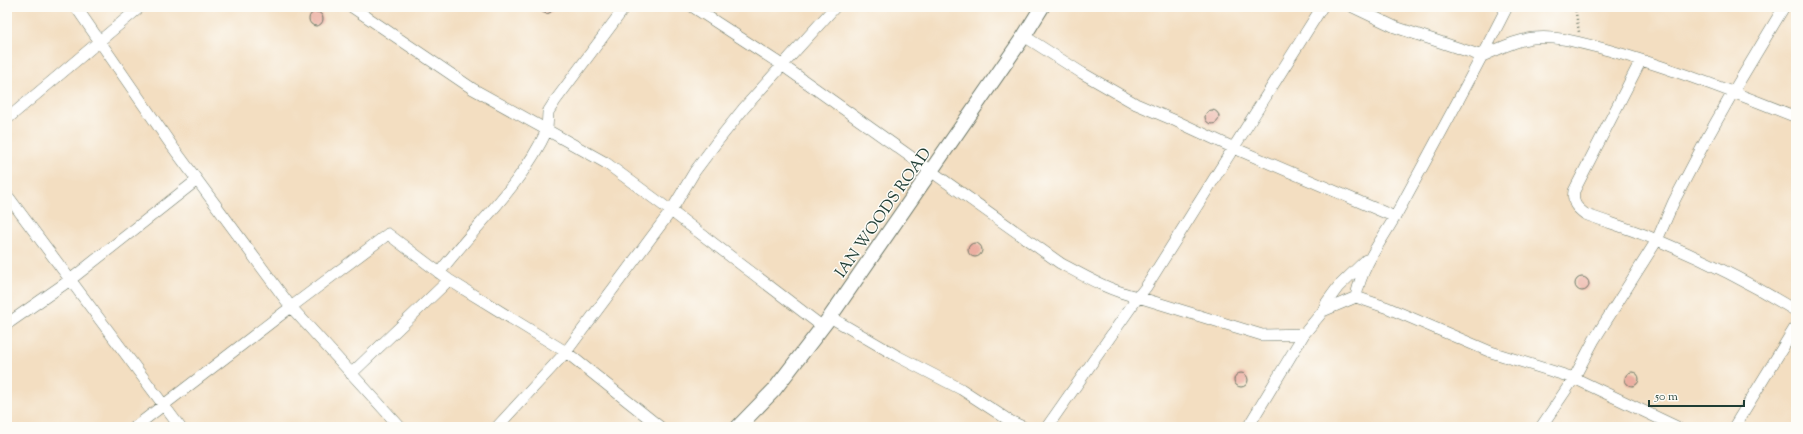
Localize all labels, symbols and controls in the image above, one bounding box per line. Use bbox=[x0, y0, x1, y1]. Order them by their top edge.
street label: IAN WOODS ROAD bbox=[830, 144, 938, 283]
scale bar bbox=[1649, 382, 1744, 408]
text: 50 m bbox=[1654, 388, 1678, 406]

